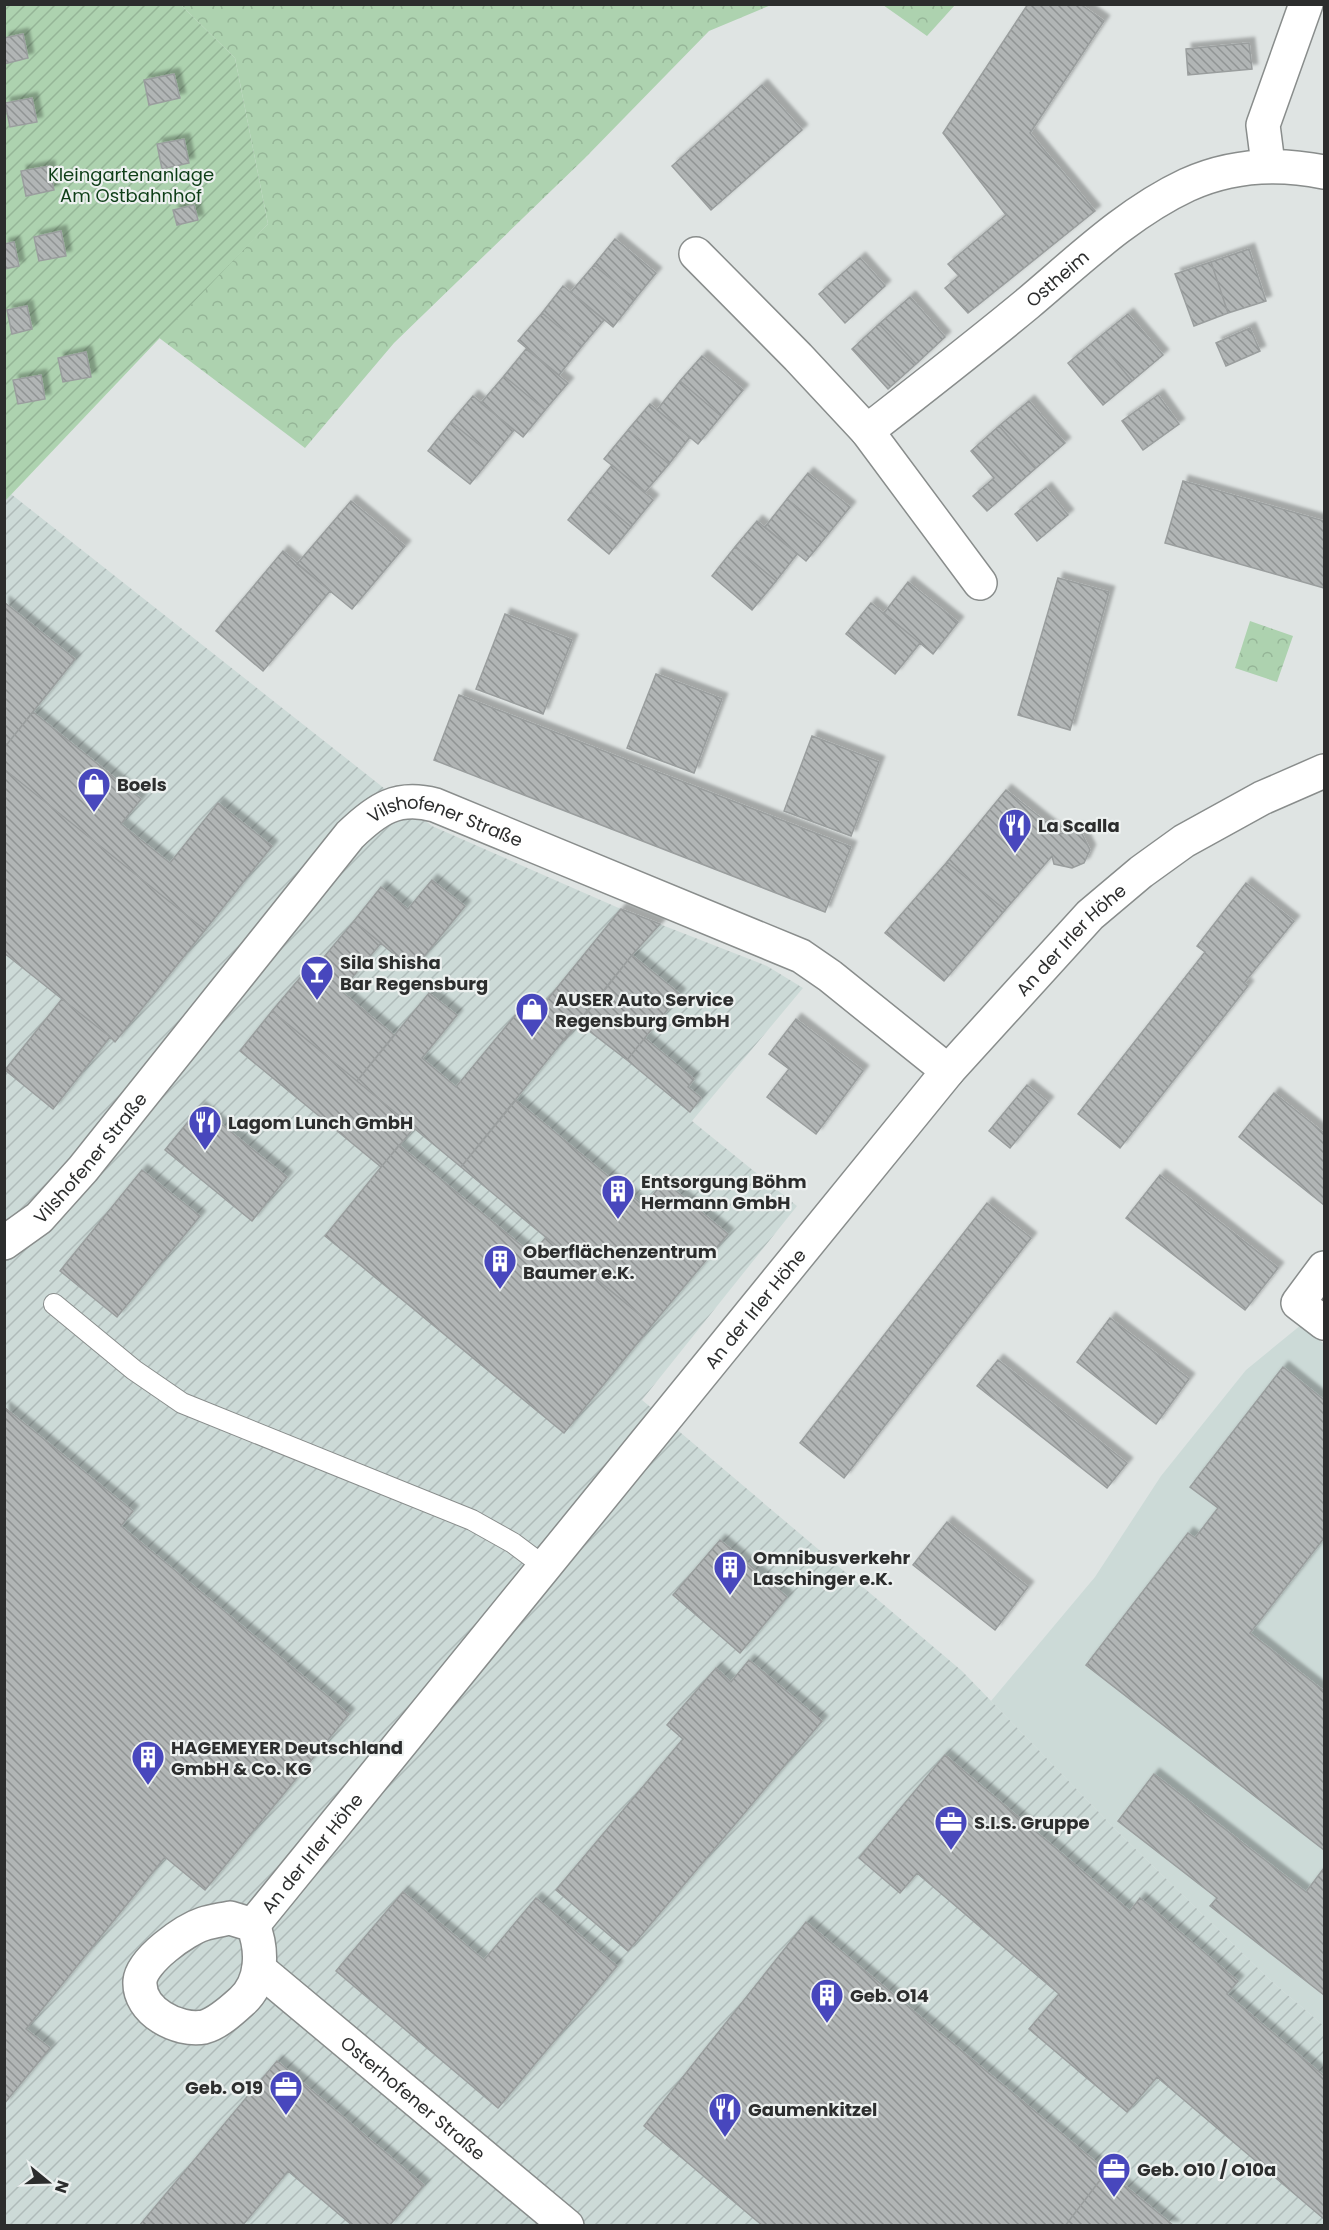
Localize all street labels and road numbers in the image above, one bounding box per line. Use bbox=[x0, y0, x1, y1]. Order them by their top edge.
street label: Ostheim bbox=[1020, 244, 1094, 312]
street label: Vilshofener Straße bbox=[362, 789, 527, 852]
street label: An der Irler Höhe bbox=[1010, 878, 1131, 1001]
street label: Vilshofener Straße bbox=[28, 1087, 152, 1229]
street label: An der Irler Höhe bbox=[698, 1243, 811, 1374]
street label: An der Irler Höhe bbox=[255, 1787, 368, 1918]
street label: Osterhofener Straße bbox=[335, 2030, 491, 2166]

